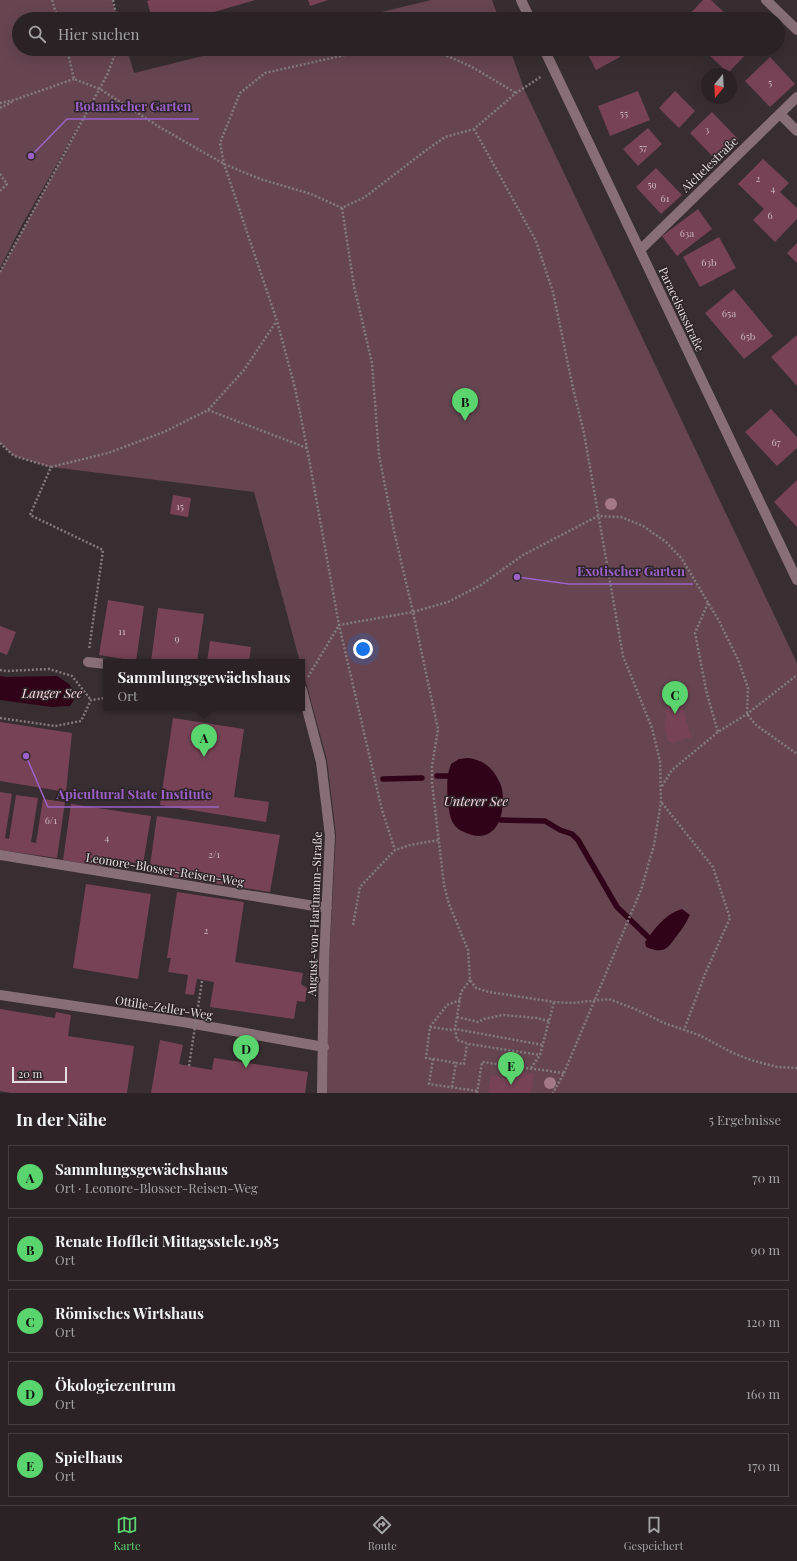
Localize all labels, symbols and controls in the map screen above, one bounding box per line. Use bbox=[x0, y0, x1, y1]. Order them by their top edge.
search box bbox=[12, 12, 785, 56]
icon: search bbox=[26, 23, 48, 45]
text: Hier suchen bbox=[58, 24, 140, 44]
north arrow bbox=[701, 68, 737, 104]
house number: 5 bbox=[768, 75, 772, 89]
callout: Botanischer Garten bbox=[67, 94, 199, 119]
text: Botanischer Garten bbox=[75, 97, 191, 114]
house number: 55 bbox=[620, 106, 628, 120]
house number: 3 bbox=[705, 122, 710, 136]
street label: Aichelestraße bbox=[676, 133, 741, 196]
house number: 57 bbox=[639, 140, 647, 154]
house number: 2 bbox=[756, 171, 761, 185]
house number: 59 bbox=[647, 177, 657, 191]
house number: 4 bbox=[771, 181, 776, 195]
house number: 61 bbox=[661, 191, 670, 205]
house number: 6 bbox=[767, 208, 773, 222]
house number: 63a bbox=[680, 226, 694, 240]
house number: 63b bbox=[701, 255, 717, 269]
street label: Paracelsusstraße bbox=[655, 264, 709, 354]
house number: 65a bbox=[722, 306, 736, 320]
house number: 65b bbox=[741, 329, 756, 343]
pin: B bbox=[452, 388, 478, 421]
house number: 67 bbox=[771, 435, 781, 449]
house number: 15 bbox=[176, 499, 184, 513]
callout: Exotischer Garten bbox=[569, 559, 693, 584]
text: Exotischer Garten bbox=[577, 562, 685, 579]
house number: 11 bbox=[118, 624, 126, 638]
house number: 9 bbox=[174, 631, 180, 645]
your location bbox=[353, 639, 373, 659]
popup bbox=[103, 659, 305, 711]
text: Sammlungsgewächshaus bbox=[118, 667, 290, 687]
pin: C bbox=[662, 681, 688, 714]
water label: Langer See bbox=[21, 684, 83, 701]
text: Ort bbox=[118, 687, 138, 704]
pin: A bbox=[191, 724, 217, 757]
callout: Apicultural State Institute bbox=[48, 782, 219, 807]
text: Apicultural State Institute bbox=[55, 785, 212, 802]
water label: Unterer See bbox=[444, 792, 509, 809]
house number: 6/1 bbox=[45, 813, 58, 827]
house number: 4 bbox=[105, 830, 110, 844]
street label: August-von-Hartmann-Straße bbox=[303, 831, 325, 998]
house number: 2/1 bbox=[208, 847, 220, 861]
street label: Leonore-Blosser-Reisen-Weg bbox=[85, 849, 246, 890]
house number: 2 bbox=[204, 923, 209, 937]
street label: Ottilie-Zeller-Weg bbox=[114, 991, 215, 1023]
pin: D bbox=[233, 1035, 259, 1068]
pin: E bbox=[498, 1052, 524, 1085]
scale bar bbox=[12, 1065, 67, 1084]
text: 20 m bbox=[18, 1066, 42, 1081]
text: In der Nähe bbox=[16, 1108, 107, 1130]
text: 5 Ergebnisse bbox=[708, 1111, 781, 1128]
text: Sammlungsgewächshaus bbox=[55, 1159, 228, 1179]
text: A bbox=[26, 1169, 34, 1186]
text: 70 m bbox=[752, 1169, 780, 1186]
text: Ort · Leonore-Blosser-Reisen-Weg bbox=[55, 1179, 258, 1196]
text: Renate Hoffleit Mittagsstele.1985 bbox=[55, 1231, 279, 1251]
text: B bbox=[26, 1241, 34, 1258]
text: 90 m bbox=[751, 1241, 780, 1258]
text: Ort bbox=[55, 1251, 75, 1268]
text: Römisches Wirtshaus bbox=[55, 1303, 204, 1323]
text: C bbox=[25, 1313, 35, 1330]
text: 120 m bbox=[746, 1313, 780, 1330]
text: Ort bbox=[55, 1323, 75, 1340]
text: Ökologiezentrum bbox=[55, 1375, 176, 1395]
text: D bbox=[25, 1385, 35, 1402]
text: 160 m bbox=[746, 1385, 780, 1402]
text: Ort bbox=[55, 1395, 75, 1412]
text: Spielhaus bbox=[55, 1447, 123, 1467]
text: E bbox=[26, 1457, 34, 1474]
text: 170 m bbox=[747, 1457, 780, 1474]
text: Ort bbox=[55, 1467, 75, 1484]
tab: Karte bbox=[114, 1514, 141, 1553]
tab: Route bbox=[368, 1514, 397, 1553]
tab: Gespeichert bbox=[624, 1514, 683, 1553]

